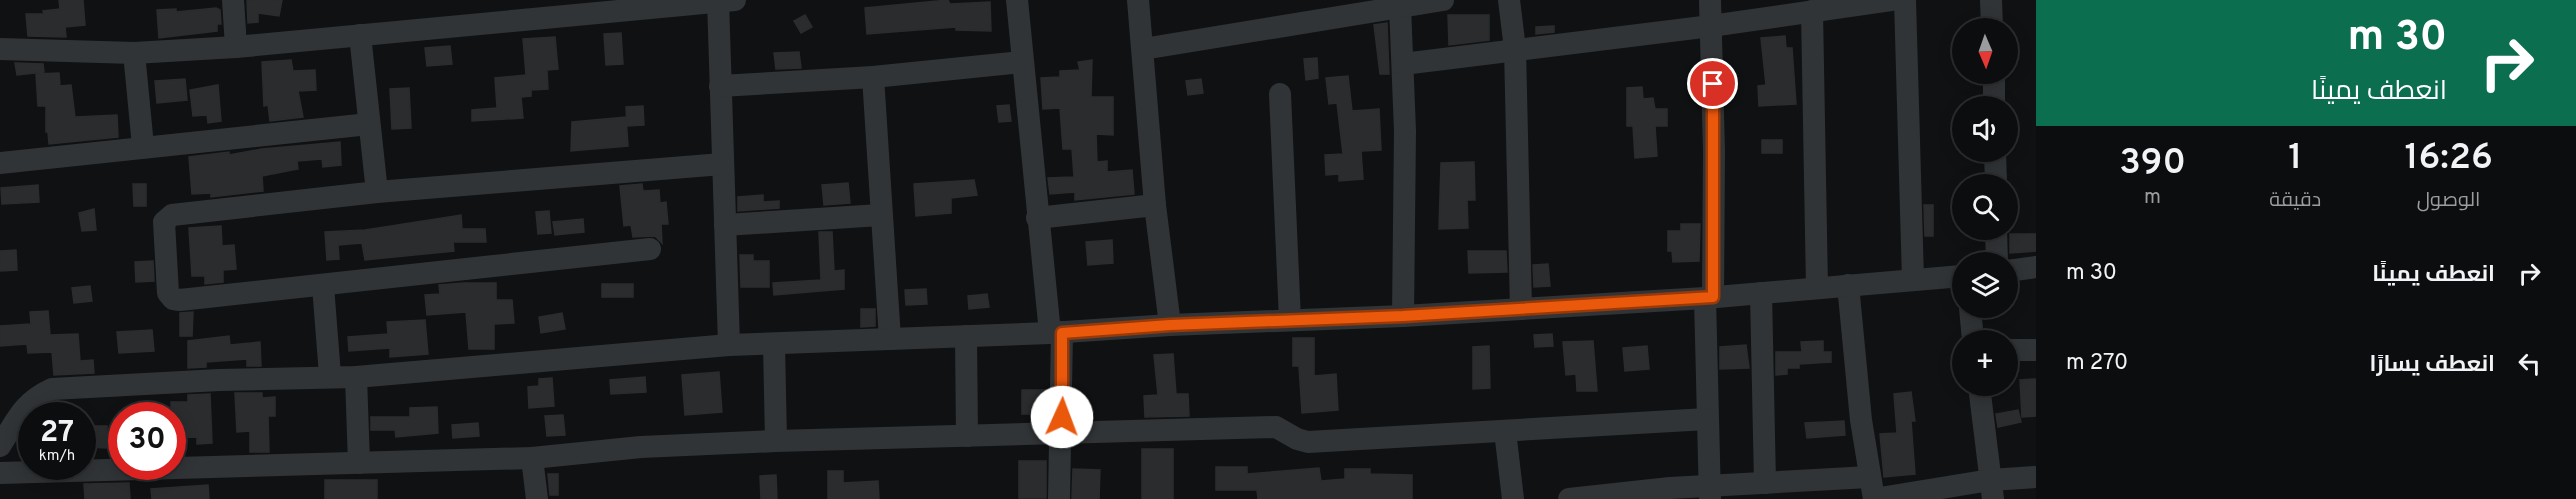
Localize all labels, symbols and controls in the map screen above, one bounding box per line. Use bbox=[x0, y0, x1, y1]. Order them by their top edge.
text: 30 m bbox=[2348, 12, 2447, 65]
north arrow bbox=[1952, 18, 2018, 84]
map controls bbox=[1952, 18, 2018, 396]
icon: right bbox=[2468, 24, 2546, 102]
pin bbox=[1687, 58, 1738, 109]
icon: arrive bbox=[1696, 67, 1729, 100]
text: انعطف يمينًا bbox=[2311, 75, 2447, 109]
button: sound bbox=[1952, 96, 2018, 162]
text: 1 bbox=[2288, 136, 2302, 182]
text: 16:26 bbox=[2404, 136, 2493, 182]
text: 390 bbox=[2119, 141, 2186, 187]
button: search bbox=[1952, 174, 2018, 240]
text: m bbox=[2144, 185, 2161, 211]
text: دقيقة bbox=[2269, 188, 2321, 214]
text: الوصول bbox=[2417, 188, 2480, 214]
button: layers bbox=[1952, 252, 2018, 318]
icon: right bbox=[2513, 257, 2546, 290]
text: 30 m bbox=[2066, 260, 2117, 287]
text: انعطف يمينًا bbox=[2372, 262, 2495, 289]
button: + bbox=[1952, 330, 2018, 396]
icon: left bbox=[2513, 347, 2546, 380]
text: 270 m bbox=[2066, 350, 2128, 377]
text: انعطف يسارًا bbox=[2370, 352, 2495, 379]
position arrow bbox=[1030, 385, 1094, 449]
speed limit sign: 30 bbox=[108, 402, 186, 480]
text: 27 bbox=[40, 415, 74, 452]
text: km/h bbox=[39, 447, 75, 466]

